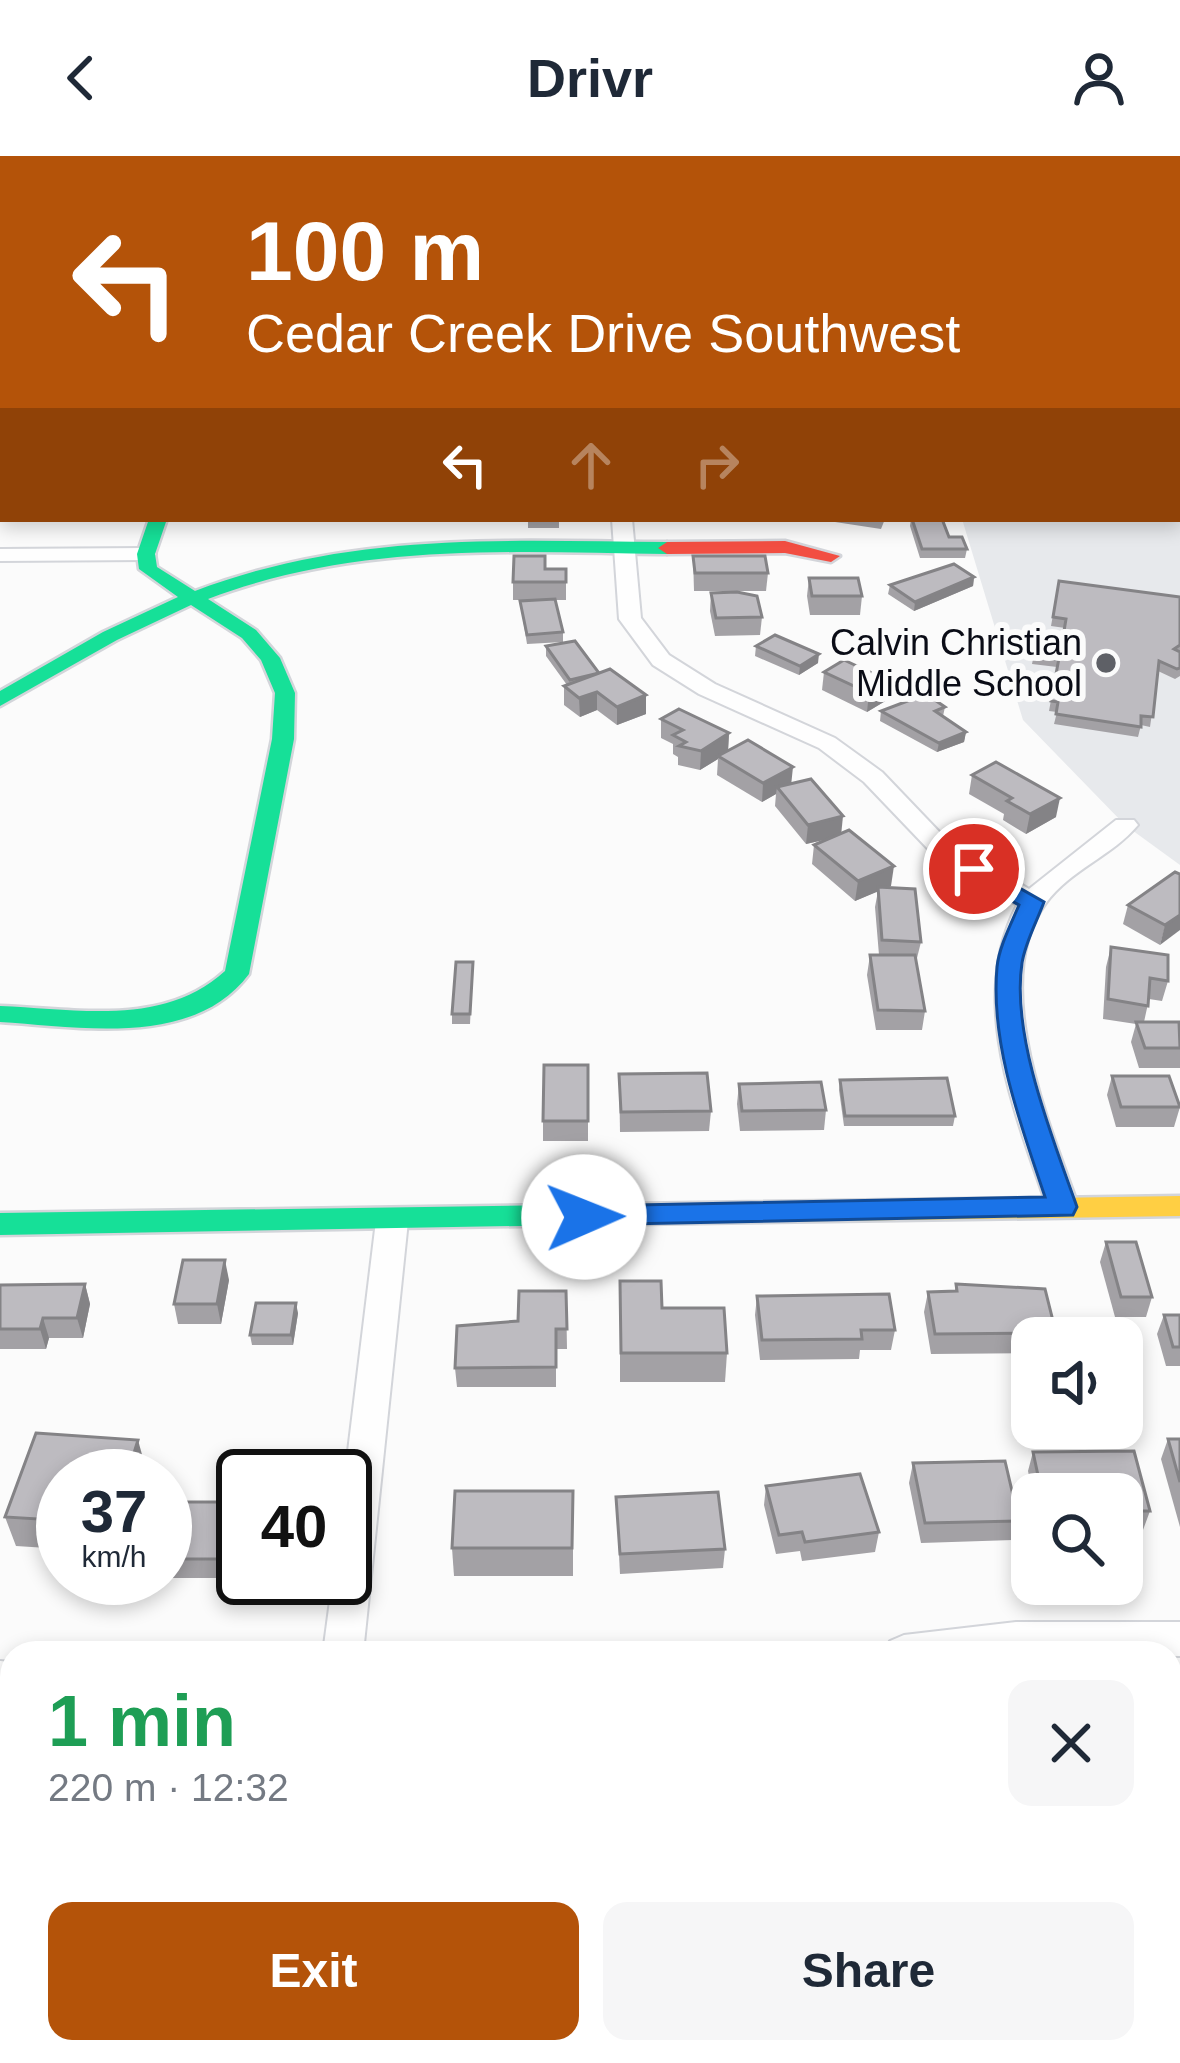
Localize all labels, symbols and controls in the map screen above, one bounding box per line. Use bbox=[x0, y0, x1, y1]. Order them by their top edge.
icon: back bbox=[48, 45, 114, 111]
icon: person bbox=[1066, 45, 1132, 111]
text: Drivr bbox=[527, 48, 653, 108]
icon: left bbox=[48, 204, 204, 360]
text: 100 m bbox=[246, 204, 484, 298]
text: Cedar Creek Drive Southwest bbox=[246, 303, 960, 363]
icon: left bbox=[432, 432, 498, 498]
icon: ahead bbox=[558, 432, 624, 498]
icon: right bbox=[684, 432, 750, 498]
place label: Calvin Christian Middle School bbox=[830, 622, 1082, 704]
marker: Calvin Christian Middle School bbox=[1093, 650, 1119, 676]
pin bbox=[923, 818, 1025, 920]
icon: arrive bbox=[941, 836, 1007, 902]
position arrow bbox=[521, 1154, 647, 1280]
map controls bbox=[1011, 1317, 1143, 1605]
button: sound bbox=[1011, 1317, 1143, 1449]
speed limit sign: 40 bbox=[216, 1449, 372, 1605]
button: search bbox=[1011, 1473, 1143, 1605]
text: 37 bbox=[81, 1478, 147, 1545]
text: km/h bbox=[81, 1540, 147, 1573]
button: close bbox=[1008, 1680, 1134, 1806]
text: 1 min bbox=[48, 1681, 236, 1761]
text: 220 m · 12:32 bbox=[48, 1766, 289, 1809]
button: Exit bbox=[48, 1902, 579, 2040]
button: Share bbox=[603, 1902, 1134, 2040]

